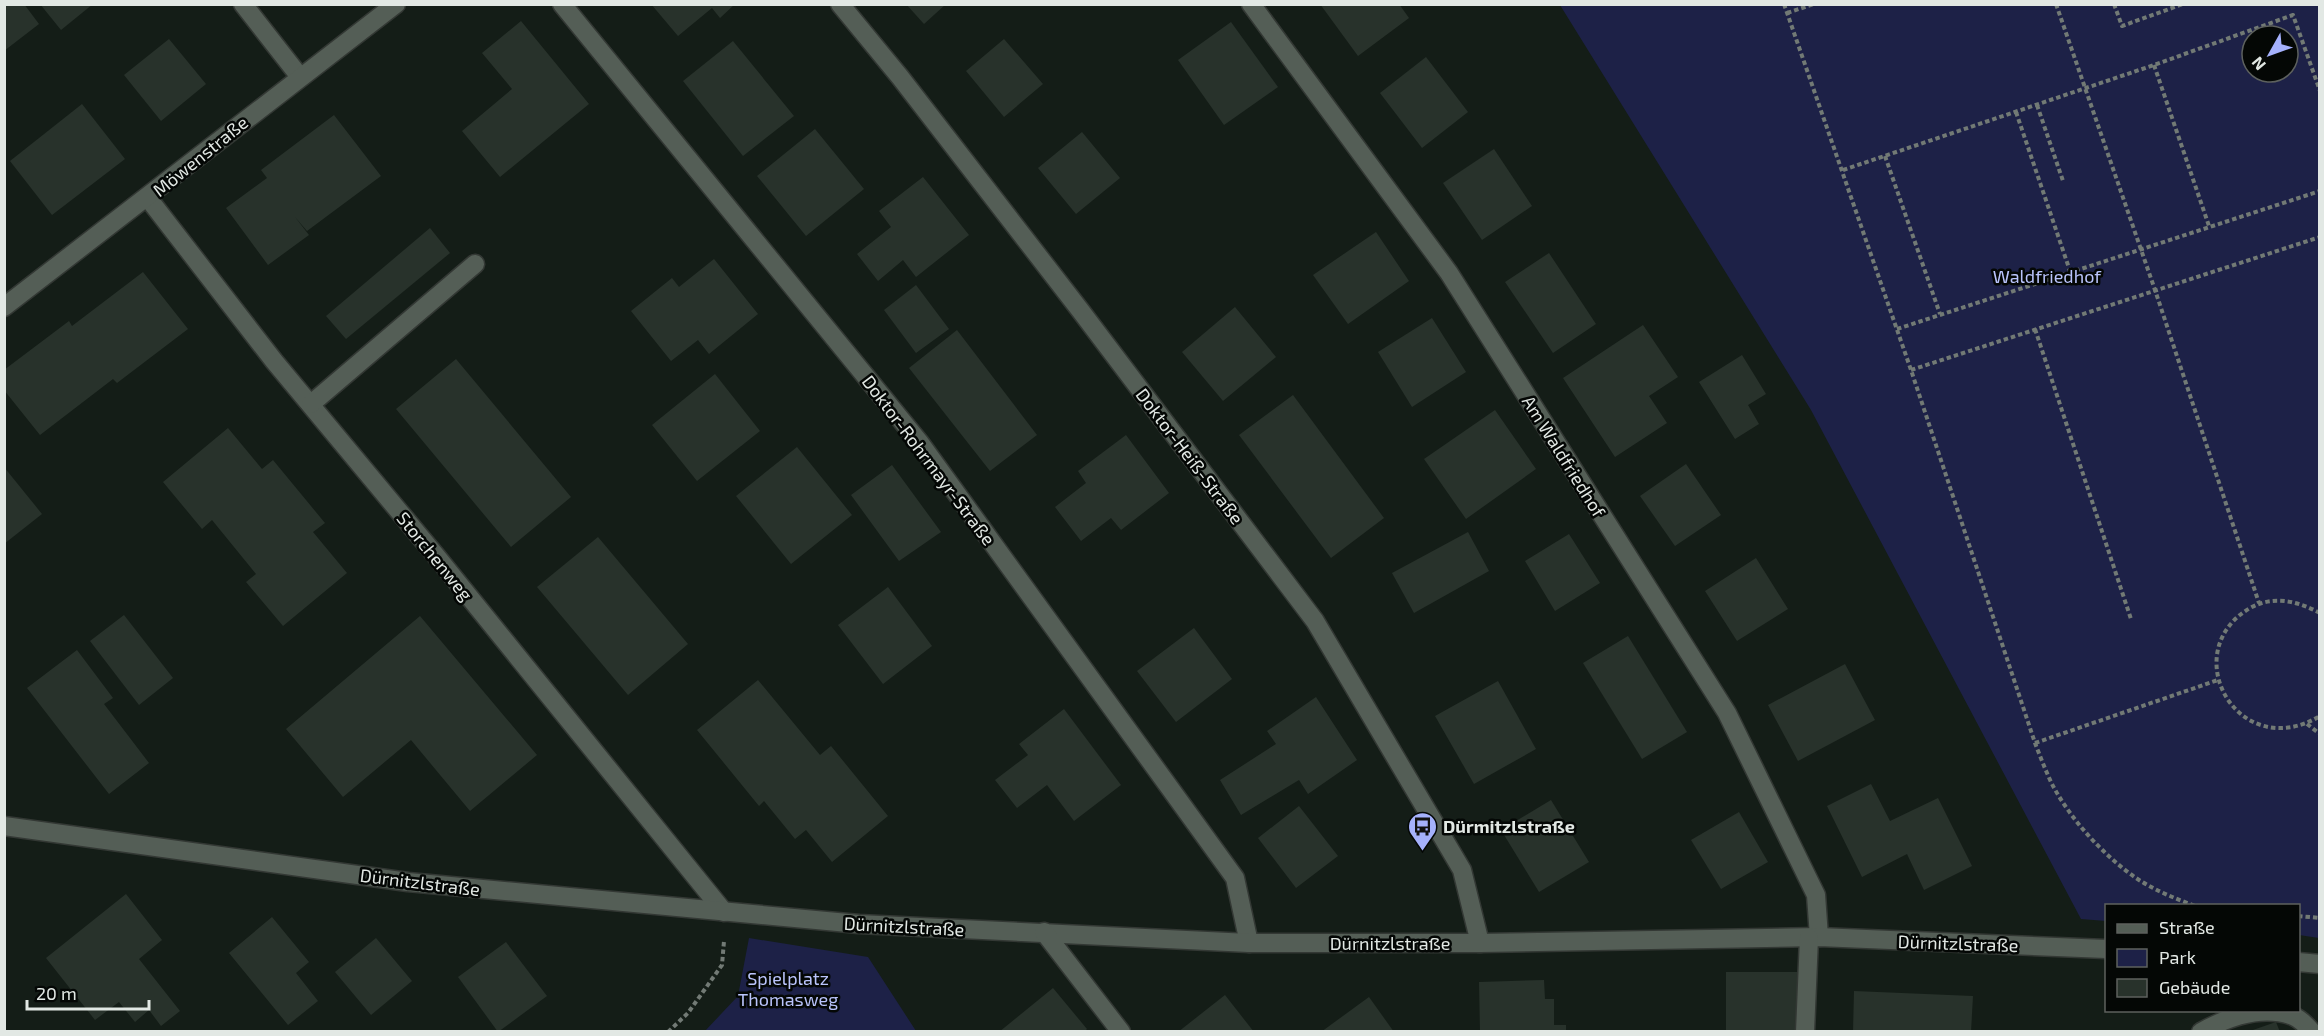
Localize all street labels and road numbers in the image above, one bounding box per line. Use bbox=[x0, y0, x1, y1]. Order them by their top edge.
street label: Möwenstraße bbox=[148, 111, 252, 201]
street label: Doktor-Rohrmayr-Straße bbox=[858, 371, 1000, 549]
street label: Doktor-Heiß-Straße bbox=[1132, 384, 1248, 528]
street label: Am Waldfriedhof bbox=[1518, 391, 1611, 522]
street label: Storchenweg bbox=[392, 507, 478, 605]
street label: Dürnitzlstraße bbox=[359, 864, 481, 900]
street label: Dürnitzlstraße bbox=[843, 912, 965, 940]
street label: Dürnitzlstraße bbox=[1897, 930, 2019, 956]
street label: Dürnitzlstraße bbox=[1330, 932, 1450, 954]

